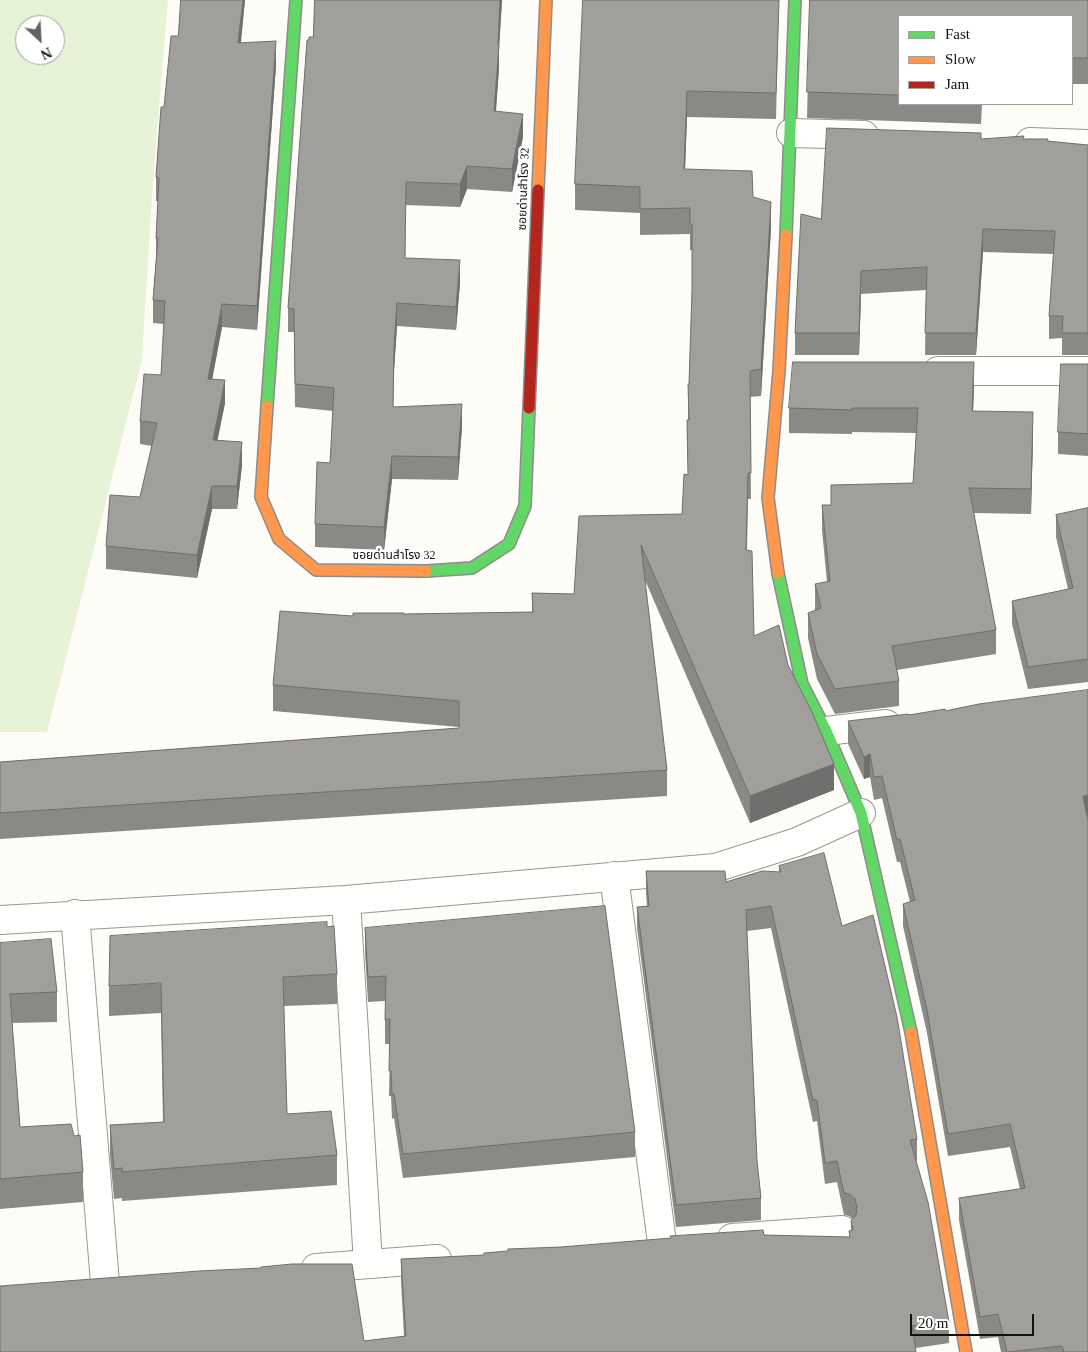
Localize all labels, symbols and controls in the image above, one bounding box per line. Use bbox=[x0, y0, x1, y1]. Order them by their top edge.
north arrow bbox=[15, 15, 65, 65]
legend bbox=[898, 15, 1073, 105]
text: Fast bbox=[945, 26, 970, 42]
text: N bbox=[38, 44, 54, 62]
text: Slow bbox=[945, 51, 976, 67]
text: Jam bbox=[945, 76, 969, 92]
street label: ซอยด่านสำโรง 32 bbox=[515, 147, 533, 231]
street label: ซอยด่านสำโรง 32 bbox=[353, 549, 435, 563]
scale bar bbox=[913, 1304, 1037, 1336]
text: 20 m bbox=[918, 1315, 948, 1331]

